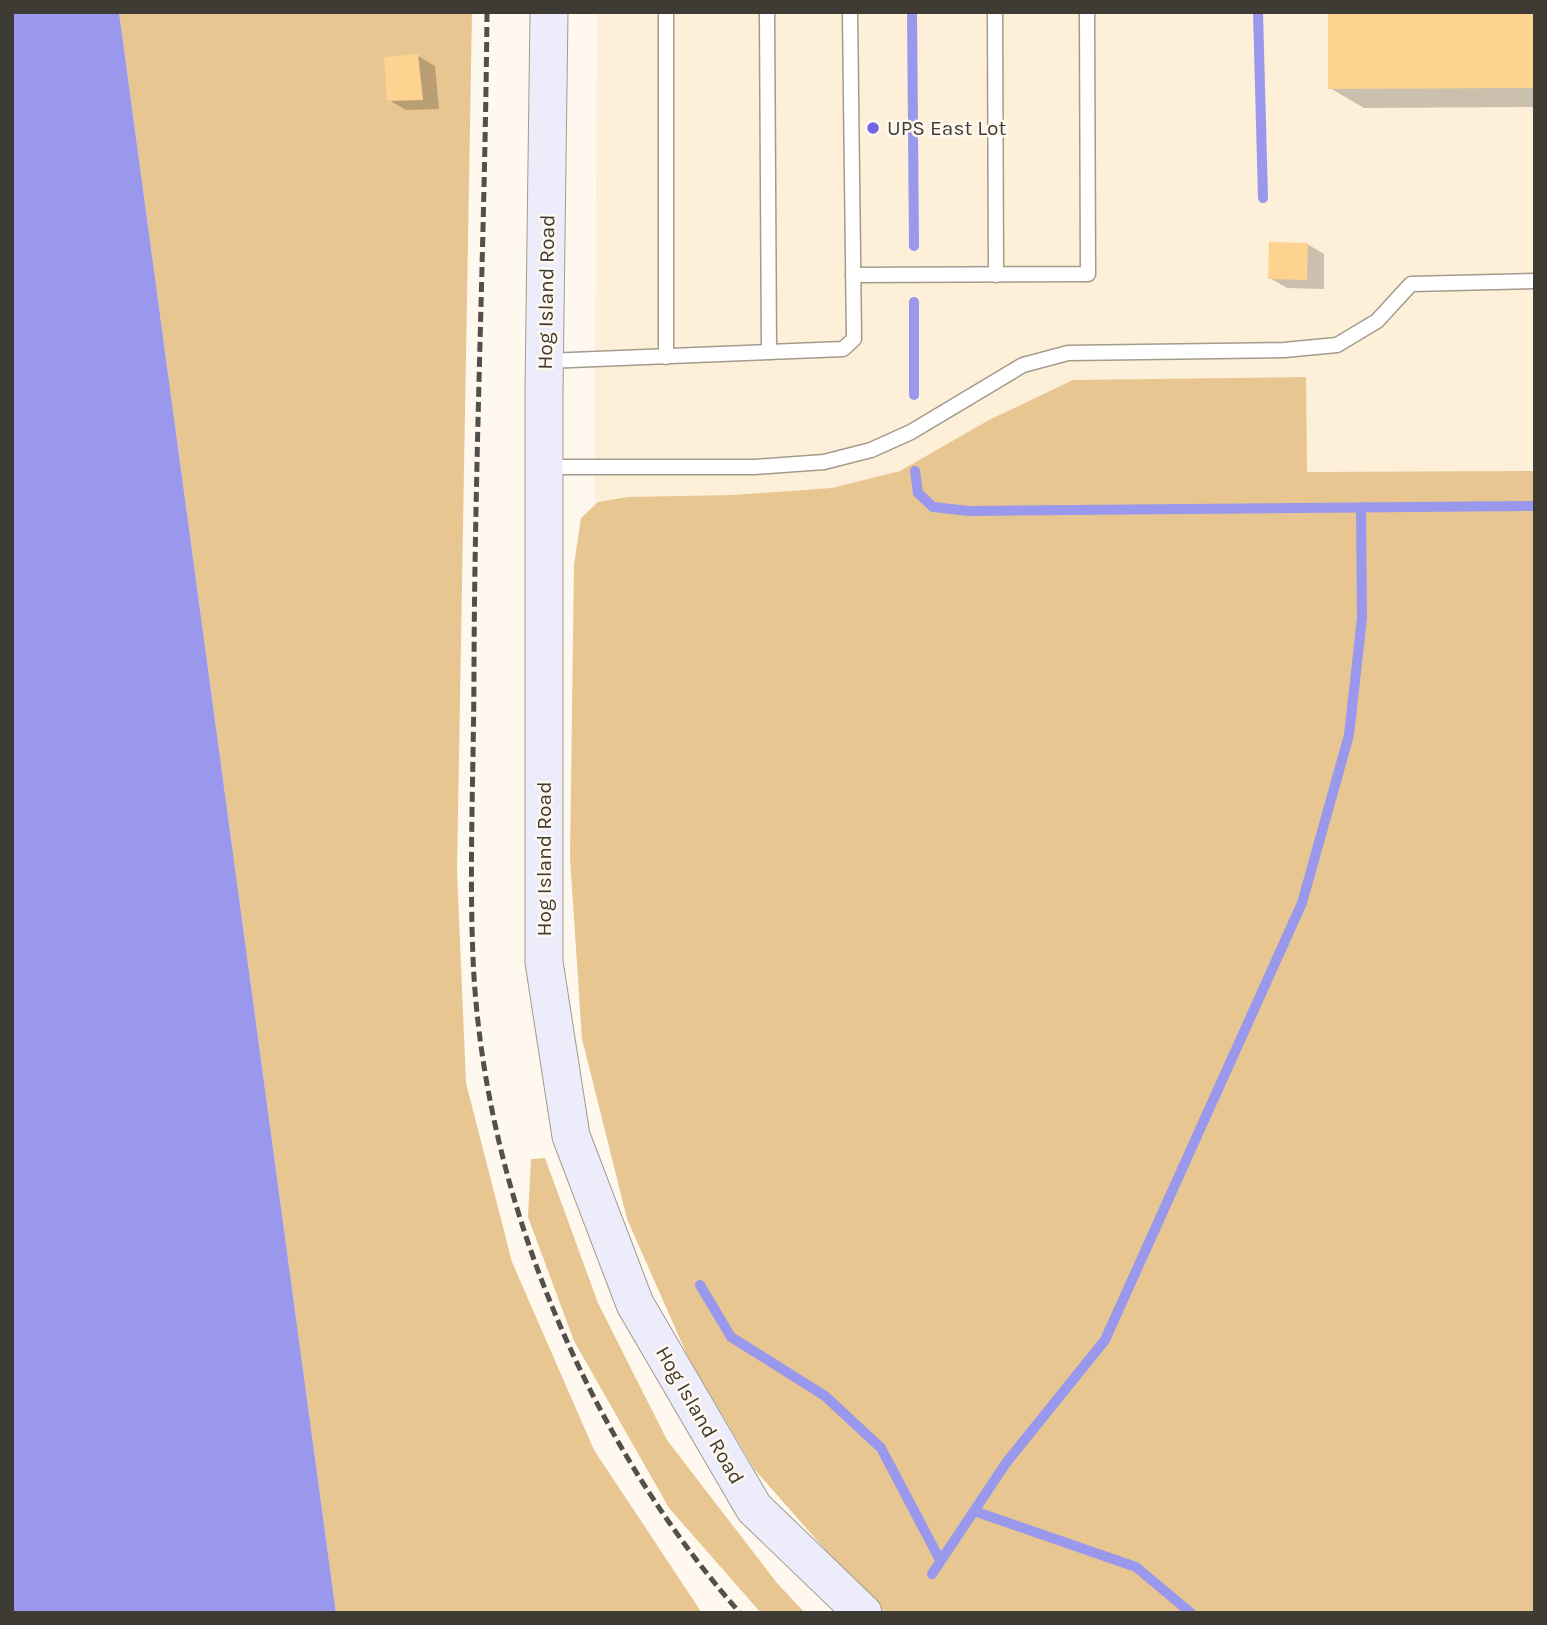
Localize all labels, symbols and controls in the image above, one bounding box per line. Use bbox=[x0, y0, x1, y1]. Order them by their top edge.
place label: UPS East Lot bbox=[887, 116, 1007, 140]
marker: UPS East Lot bbox=[865, 120, 881, 136]
street label: Hog Island Road bbox=[533, 214, 559, 370]
street label: Hog Island Road bbox=[532, 781, 556, 937]
street label: Hog Island Road bbox=[651, 1342, 749, 1488]

